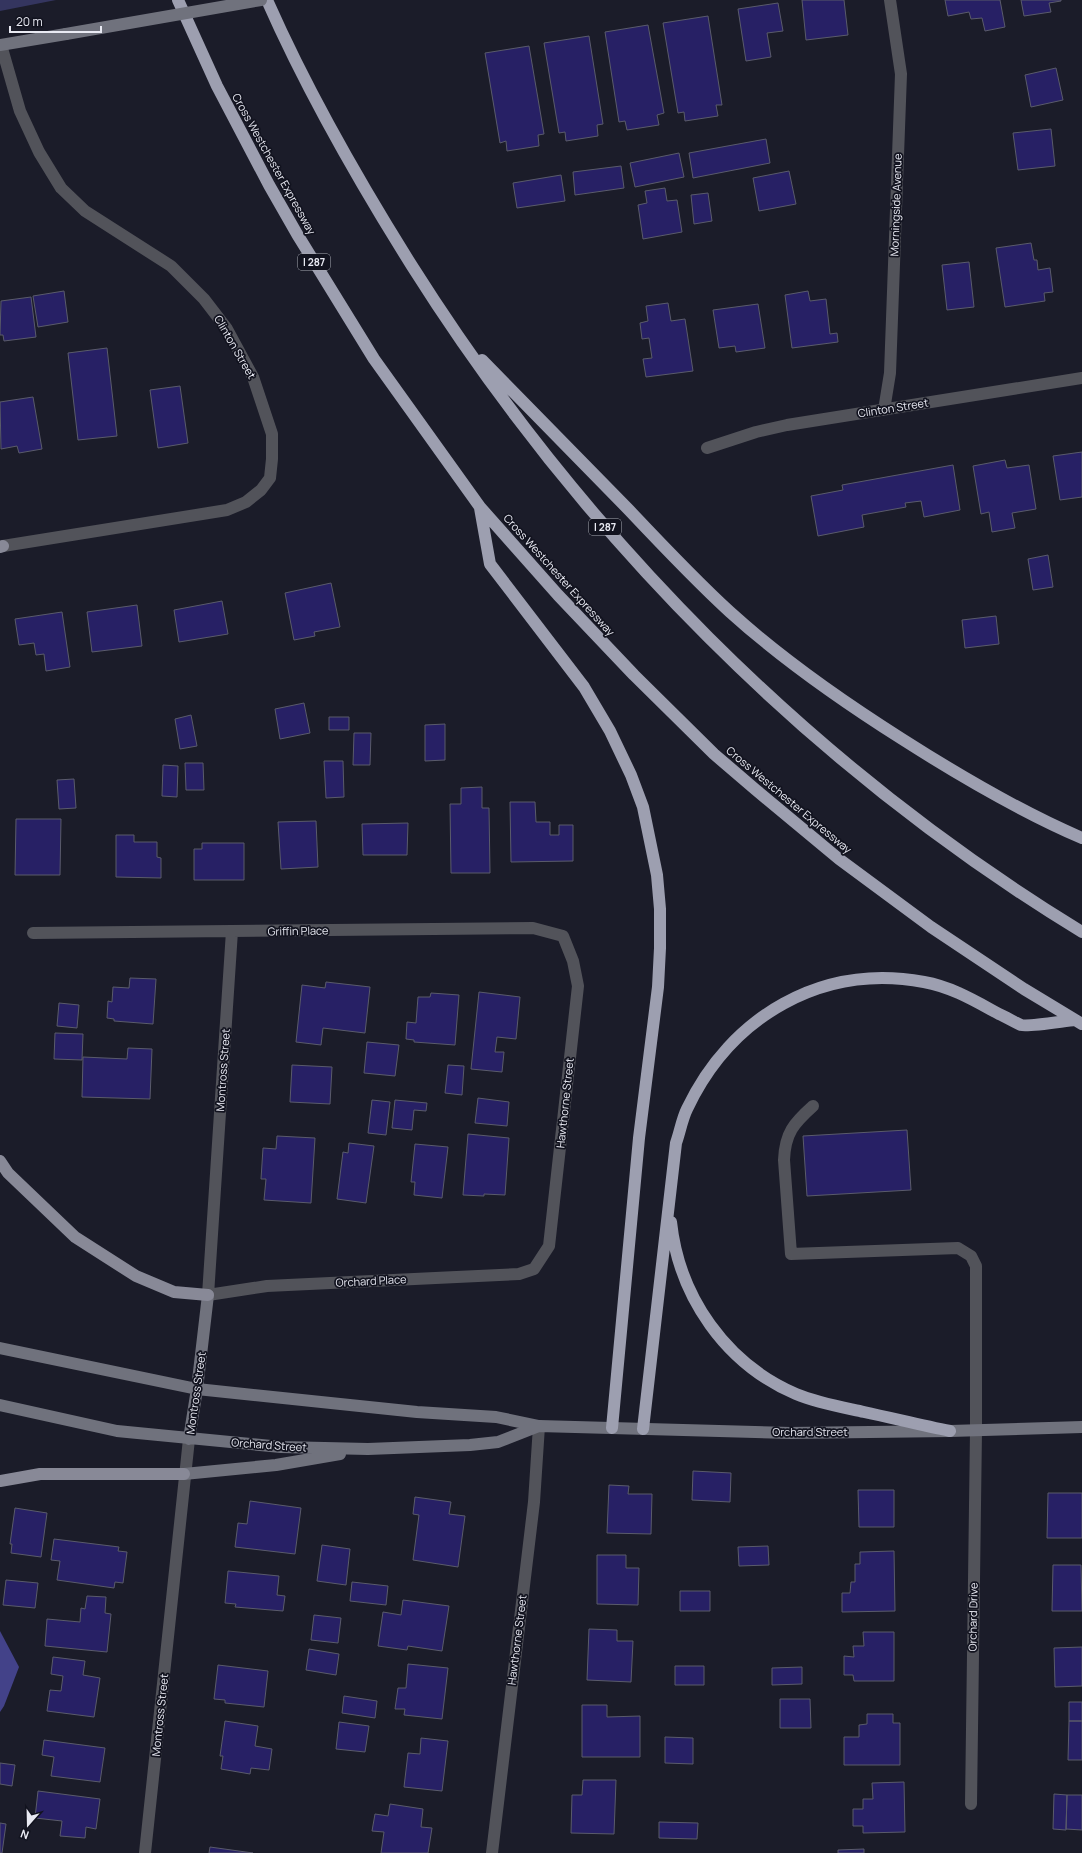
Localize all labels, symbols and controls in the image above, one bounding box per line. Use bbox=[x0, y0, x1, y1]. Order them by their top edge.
scale bar bbox=[10, 8, 101, 34]
text: 20 m bbox=[16, 13, 43, 30]
street label: Cross Westchester Expressway bbox=[229, 90, 320, 237]
street label: Morningside Avenue bbox=[886, 153, 905, 257]
road number: I 287 bbox=[298, 254, 330, 270]
street label: Clinton Street bbox=[211, 312, 260, 381]
street label: Clinton Street bbox=[857, 395, 929, 420]
street label: Cross Westchester Expressway bbox=[500, 510, 618, 639]
road number: I 287 bbox=[589, 519, 621, 535]
street label: Cross Westchester Expressway bbox=[723, 743, 855, 857]
street label: Griffin Place bbox=[267, 922, 329, 939]
street label: Montross Street bbox=[212, 1028, 233, 1112]
street label: Hawthorne Street bbox=[552, 1057, 577, 1149]
street label: Orchard Place bbox=[335, 1271, 407, 1290]
street label: Montross Street bbox=[182, 1351, 209, 1435]
street label: Orchard Street bbox=[772, 1424, 848, 1439]
street label: Orchard Street bbox=[231, 1434, 307, 1455]
street label: Orchard Drive bbox=[964, 1582, 981, 1652]
street label: Hawthorne Street bbox=[504, 1594, 529, 1686]
street label: Montross Street bbox=[148, 1673, 171, 1757]
north arrow bbox=[8, 1805, 48, 1845]
text: N bbox=[18, 1826, 31, 1843]

